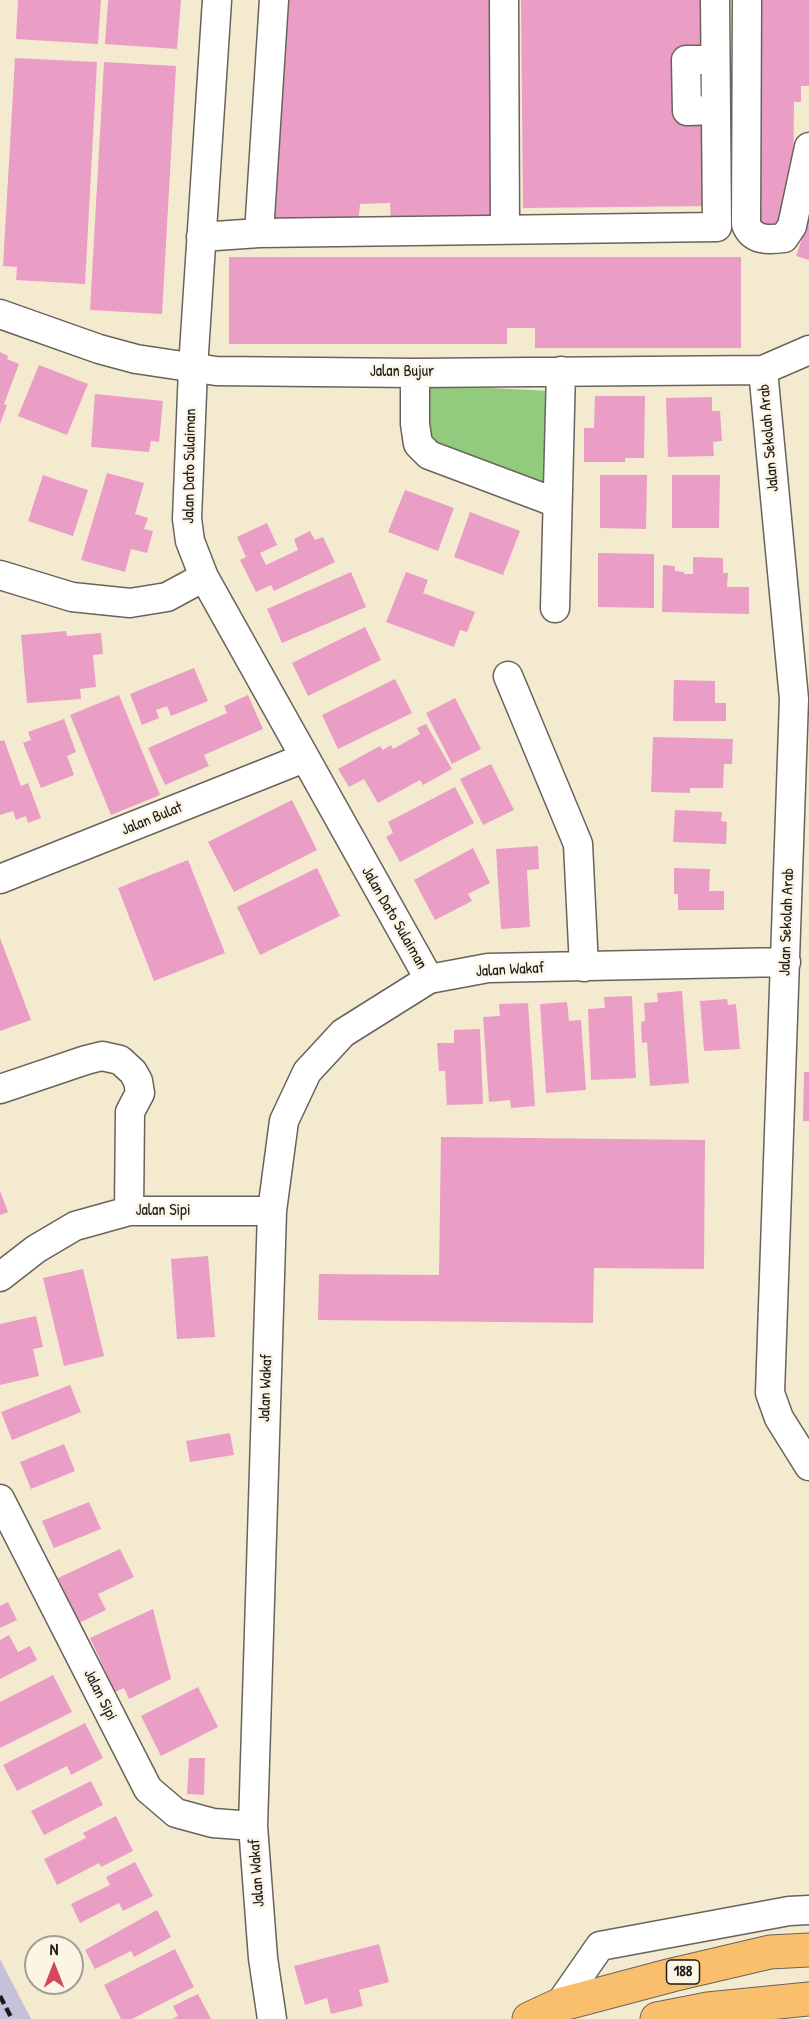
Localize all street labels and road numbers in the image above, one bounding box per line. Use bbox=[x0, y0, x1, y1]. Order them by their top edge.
street label: Jalan Bujur bbox=[370, 362, 434, 382]
street label: Jalan Sekolah Arab bbox=[755, 383, 783, 493]
street label: Jalan Dato Sulaiman bbox=[179, 408, 201, 524]
street label: Jalan Bulat bbox=[119, 798, 185, 840]
street label: Jalan Dato Sulaiman bbox=[357, 863, 431, 973]
street label: Jalan Sekolah Arab bbox=[776, 868, 798, 976]
street label: Jalan Wakaf bbox=[475, 959, 545, 981]
street label: Jalan Sipi bbox=[136, 1201, 190, 1221]
street label: Jalan Wakaf bbox=[255, 1353, 277, 1423]
street label: Jalan Sipi bbox=[79, 1666, 121, 1724]
street label: Jalan Wakaf bbox=[245, 1838, 269, 1908]
road number: 188 bbox=[666, 1960, 700, 1984]

